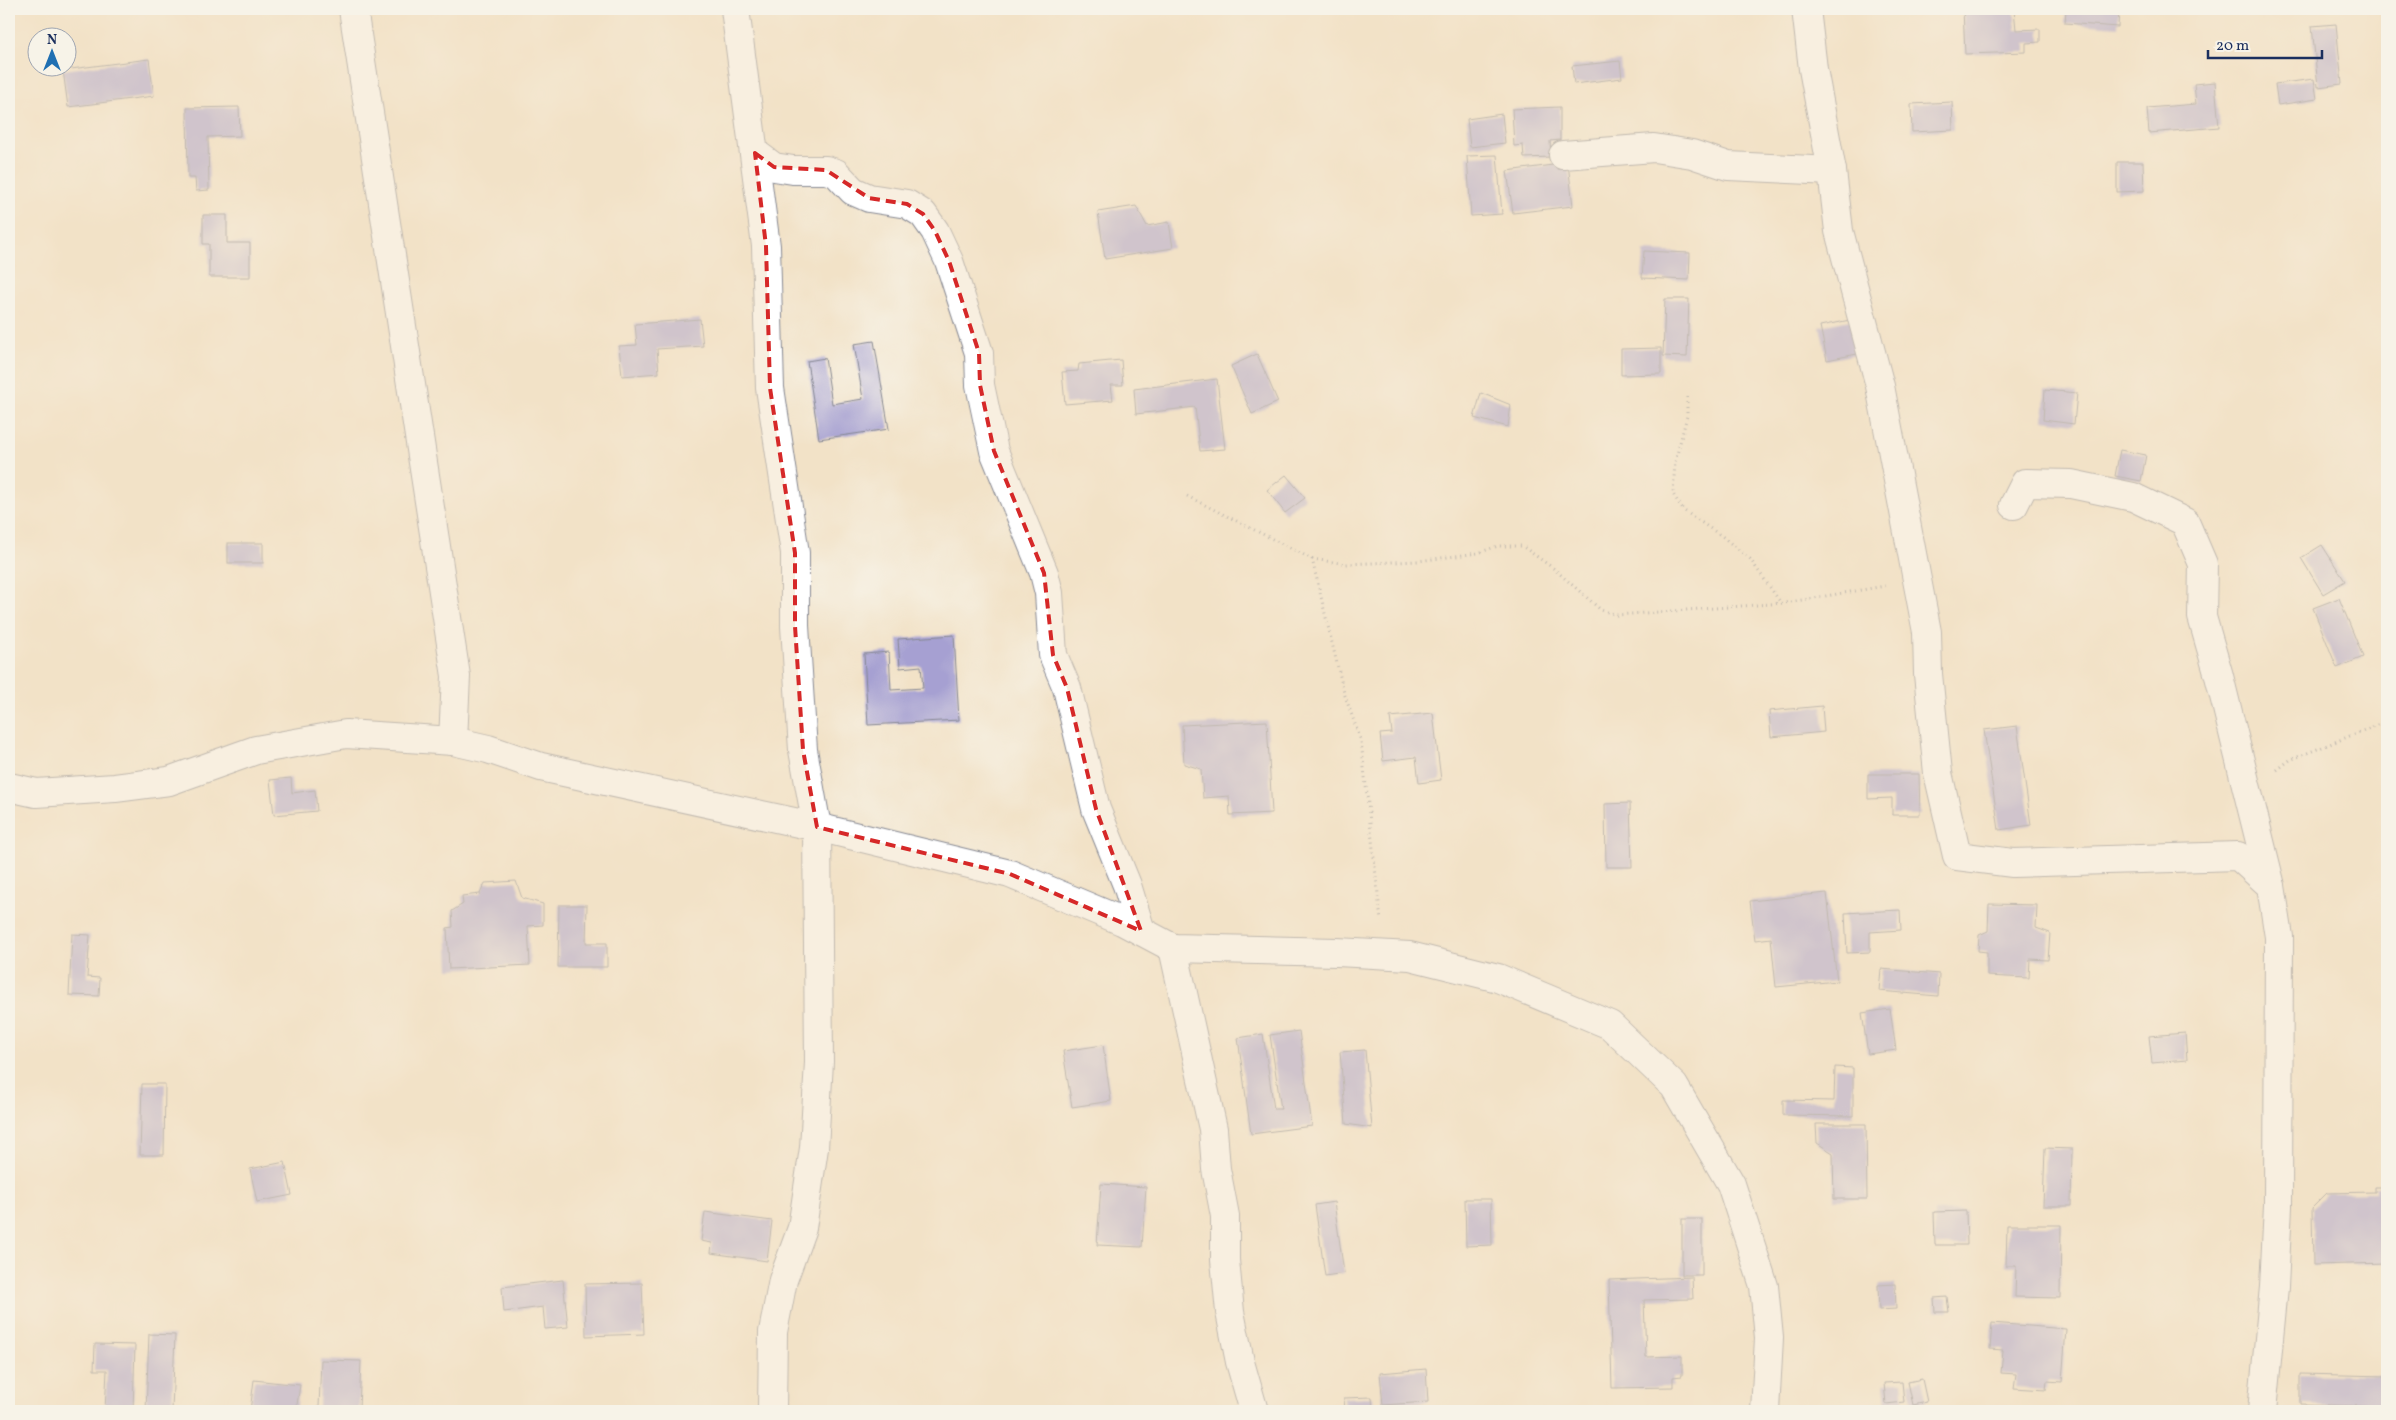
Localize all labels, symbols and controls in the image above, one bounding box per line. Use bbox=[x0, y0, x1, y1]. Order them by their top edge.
north arrow bbox=[28, 28, 78, 78]
scale bar bbox=[2208, 28, 2322, 60]
text: N bbox=[47, 31, 57, 50]
text: 20 m bbox=[2216, 36, 2249, 57]

